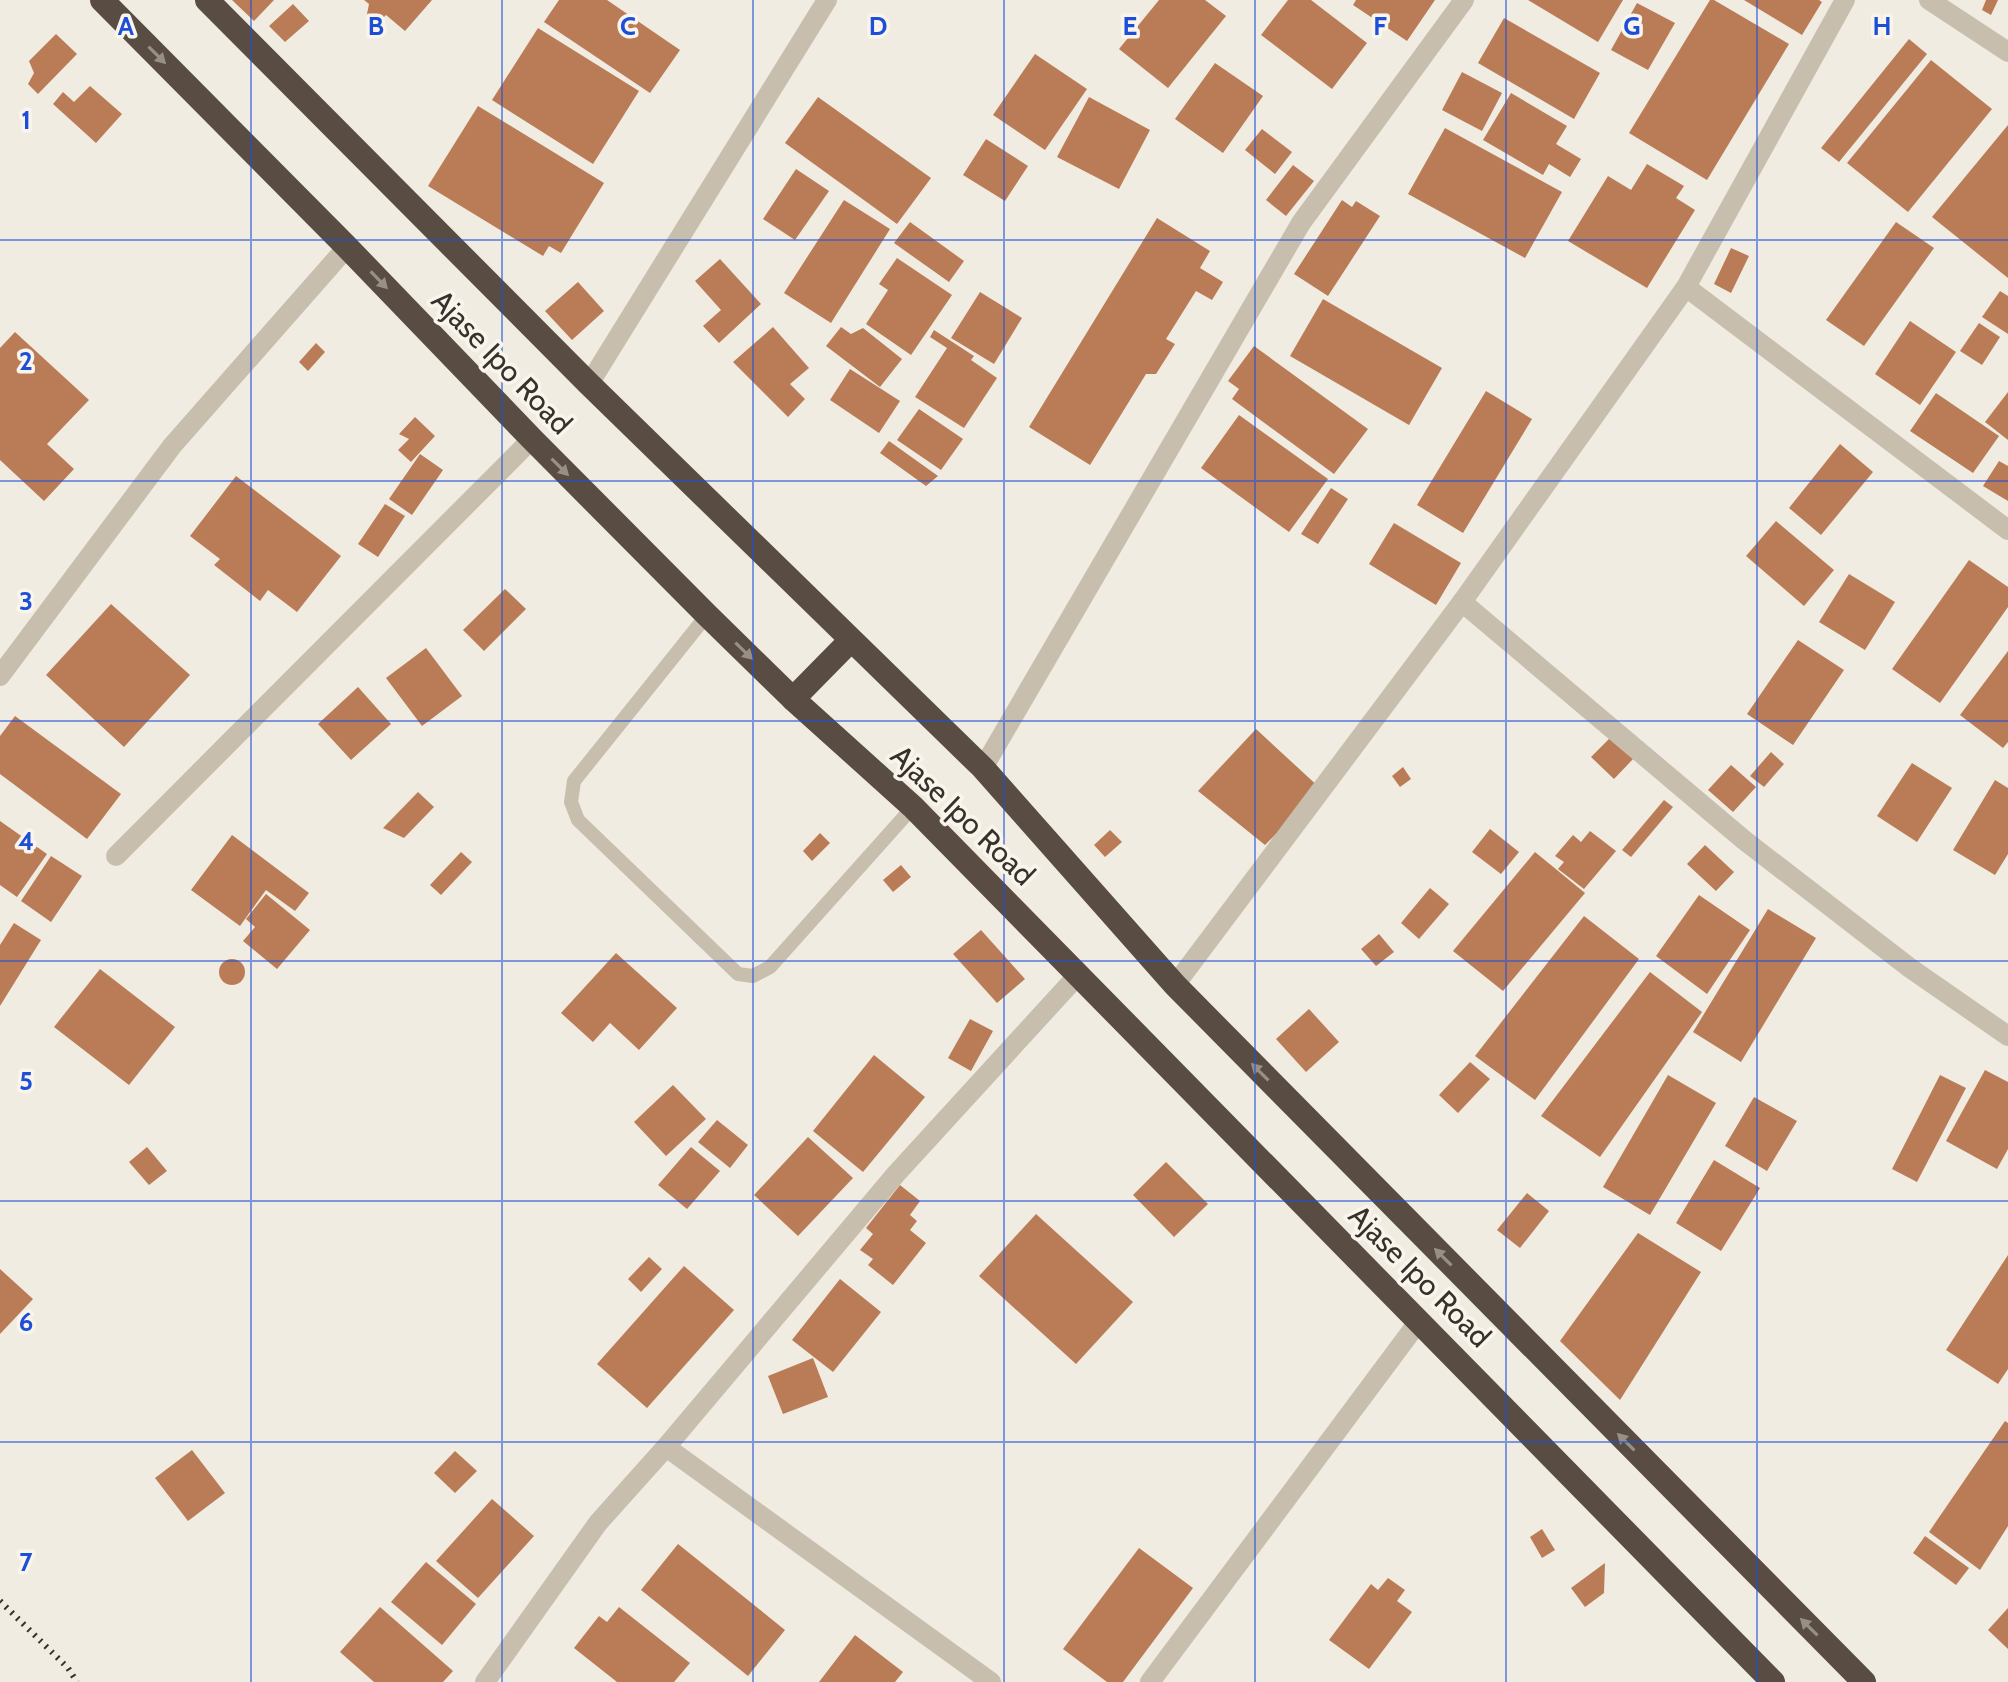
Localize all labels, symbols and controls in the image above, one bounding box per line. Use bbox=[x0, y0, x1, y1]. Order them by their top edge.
text: A bbox=[118, 10, 135, 42]
text: B bbox=[368, 10, 384, 42]
text: C bbox=[620, 10, 636, 42]
text: D bbox=[869, 10, 887, 42]
text: E bbox=[1123, 10, 1137, 42]
text: F bbox=[1373, 10, 1387, 42]
text: G bbox=[1623, 10, 1641, 42]
text: H bbox=[1873, 10, 1891, 42]
one-way arrow bbox=[147, 45, 166, 64]
text: 1 bbox=[21, 104, 31, 136]
one-way arrow bbox=[369, 270, 388, 289]
street label: Ajase Ipo Road bbox=[424, 282, 580, 442]
text: 2 bbox=[19, 345, 33, 377]
one-way arrow bbox=[550, 457, 569, 476]
text: 3 bbox=[19, 585, 33, 617]
one-way arrow bbox=[734, 641, 753, 660]
street label: Ajase Ipo Road bbox=[883, 737, 1043, 893]
text: 4 bbox=[18, 825, 34, 857]
one-way arrow bbox=[1251, 1063, 1270, 1082]
text: 5 bbox=[19, 1065, 33, 1097]
street label: Ajase Ipo Road bbox=[1341, 1197, 1499, 1355]
one-way arrow bbox=[1434, 1248, 1453, 1267]
text: 6 bbox=[19, 1306, 33, 1338]
one-way arrow bbox=[1617, 1433, 1636, 1452]
text: 7 bbox=[19, 1546, 33, 1578]
one-way arrow bbox=[1800, 1618, 1819, 1637]

